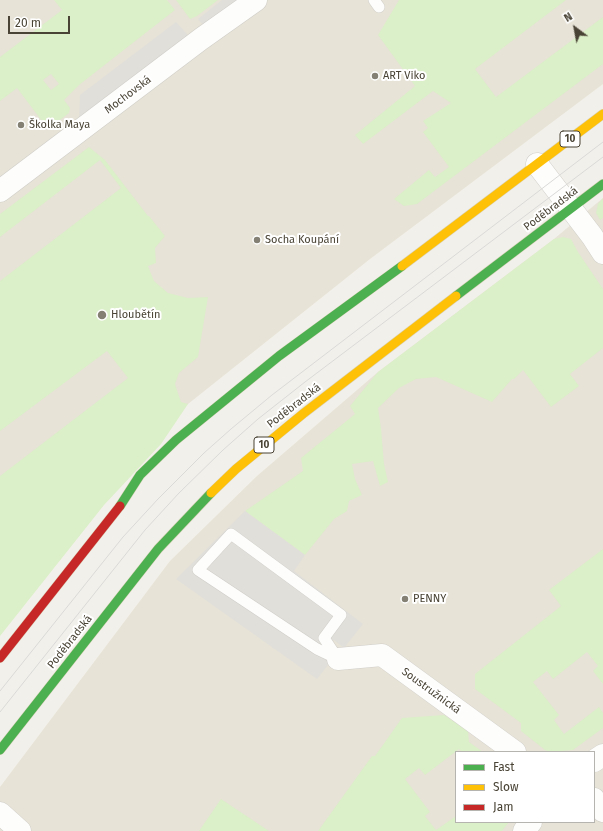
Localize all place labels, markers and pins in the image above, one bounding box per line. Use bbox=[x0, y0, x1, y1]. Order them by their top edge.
place label: ART Viko bbox=[383, 69, 426, 83]
marker: ART Viko bbox=[370, 71, 380, 81]
place label: Školka Maya bbox=[29, 118, 90, 132]
marker: Školka Maya bbox=[16, 120, 26, 130]
place label: Socha Koupání bbox=[265, 233, 339, 247]
marker: Socha Koupání bbox=[252, 235, 262, 245]
place label: Hloubětín bbox=[111, 308, 161, 322]
marker: Hloubětín bbox=[96, 309, 108, 321]
place label: PENNY bbox=[413, 592, 446, 606]
marker: PENNY bbox=[400, 594, 410, 604]

